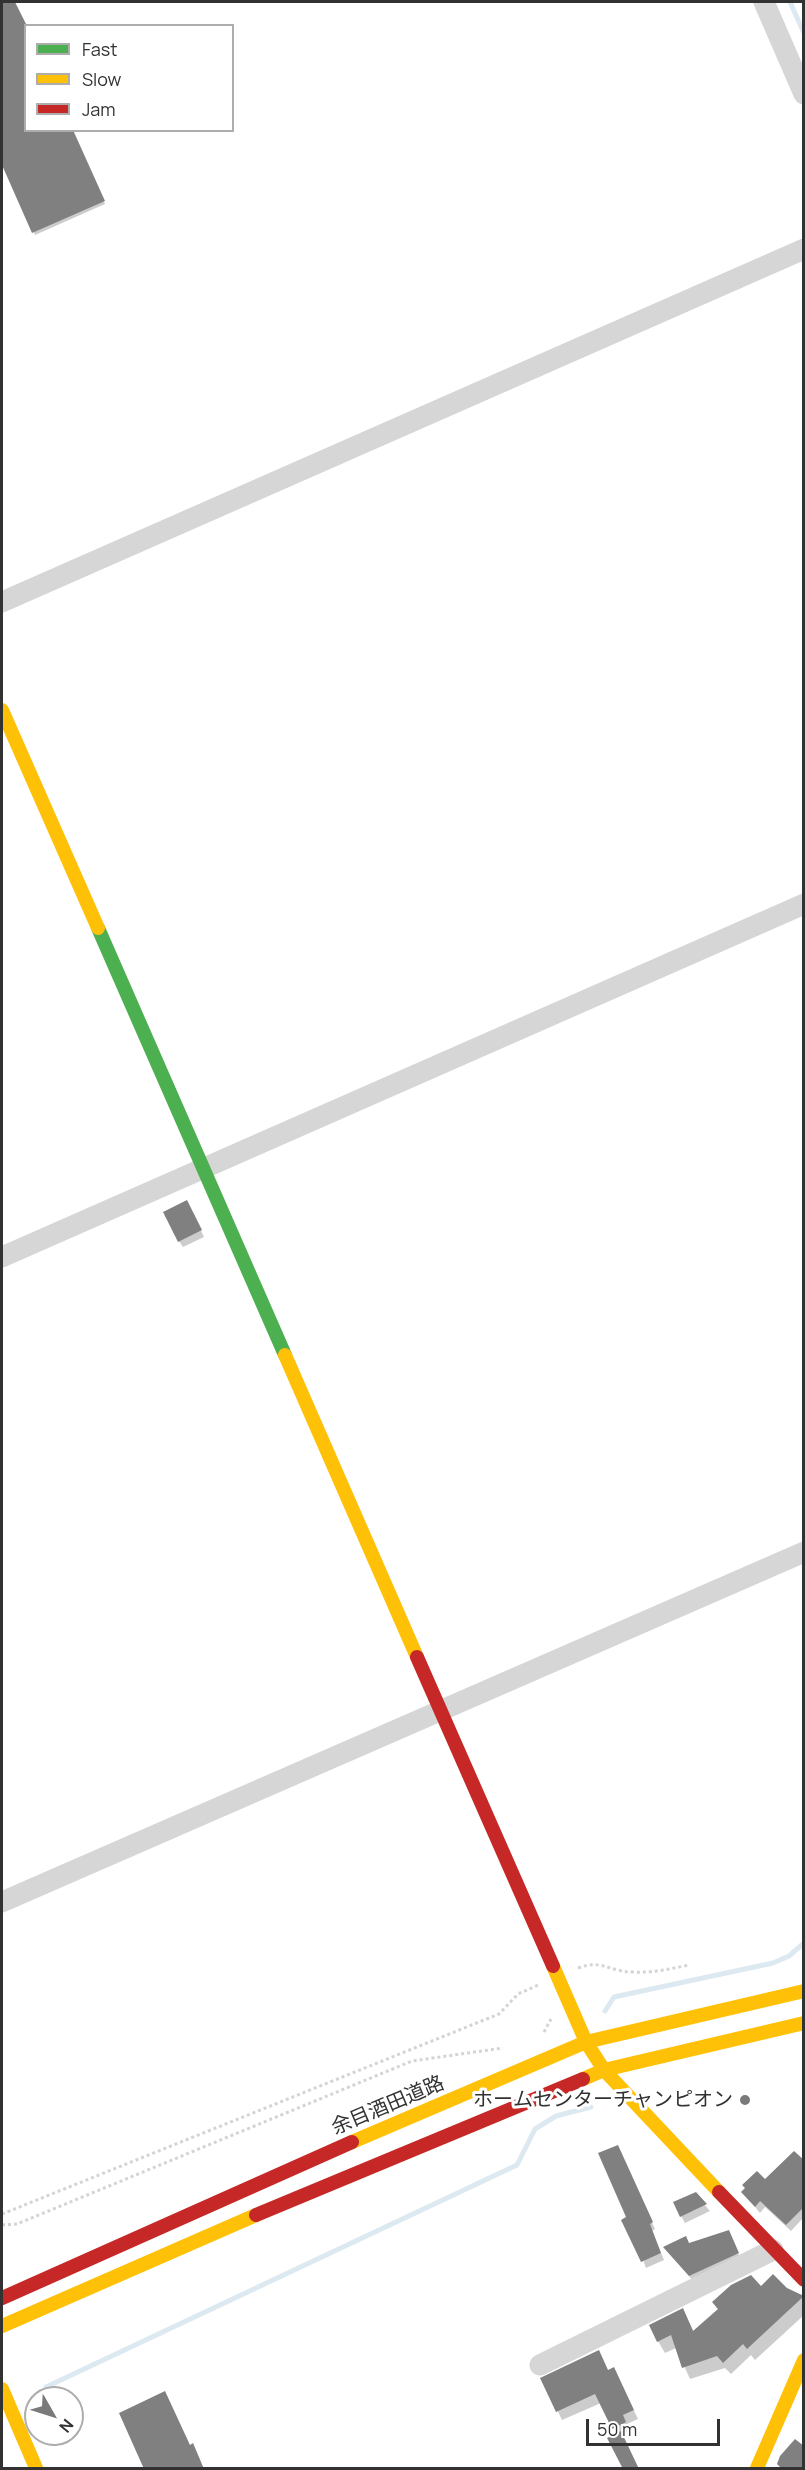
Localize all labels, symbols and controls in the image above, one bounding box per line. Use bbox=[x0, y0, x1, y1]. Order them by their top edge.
legend bbox=[24, 24, 234, 132]
text: Fast bbox=[82, 37, 117, 61]
text: Slow bbox=[82, 67, 121, 91]
text: Jam bbox=[82, 97, 116, 121]
street label: 余目酒田道路 bbox=[328, 2072, 448, 2140]
place label: ホームセンターチャンピオン bbox=[473, 2088, 733, 2112]
marker: ホームセンターチャンピオン bbox=[738, 2093, 752, 2107]
north arrow bbox=[24, 2386, 84, 2446]
scale bar bbox=[589, 2407, 722, 2445]
text: N bbox=[54, 2415, 79, 2437]
text: 50 m bbox=[597, 2417, 637, 2441]

